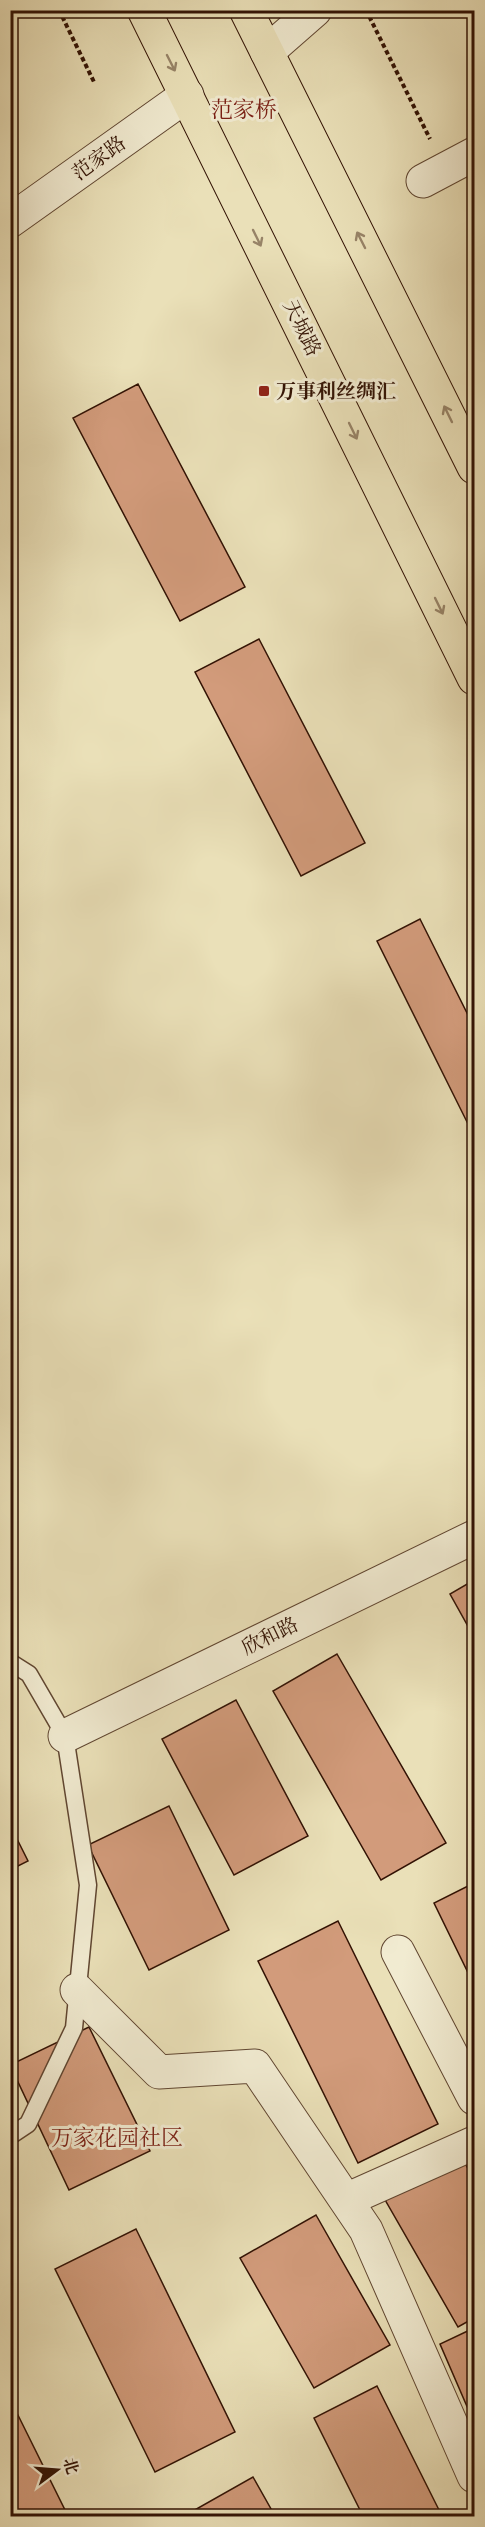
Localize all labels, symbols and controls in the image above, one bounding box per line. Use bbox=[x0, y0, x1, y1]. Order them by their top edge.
one-way arrow bbox=[165, 53, 177, 71]
district label: 范家桥 bbox=[211, 95, 277, 125]
street label: 范家路 bbox=[67, 129, 131, 187]
one-way arrow bbox=[252, 228, 263, 246]
one-way arrow bbox=[355, 232, 367, 249]
street label: 天城路 bbox=[277, 295, 327, 361]
place label: 万事利丝绸汇 bbox=[276, 378, 396, 405]
marker: 万事利丝绸汇 bbox=[257, 384, 271, 398]
one-way arrow bbox=[442, 406, 454, 424]
one-way arrow bbox=[347, 422, 359, 440]
one-way arrow bbox=[434, 597, 446, 615]
street label: 欣和路 bbox=[237, 1611, 303, 1661]
district label: 万家花园社区 bbox=[51, 2123, 183, 2153]
north arrow bbox=[27, 2440, 87, 2500]
text: 北 bbox=[58, 2455, 83, 2477]

